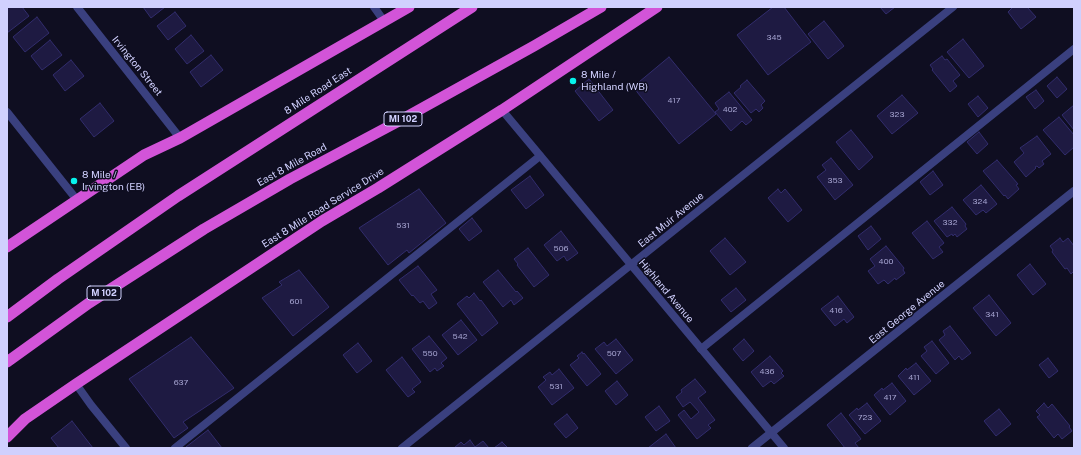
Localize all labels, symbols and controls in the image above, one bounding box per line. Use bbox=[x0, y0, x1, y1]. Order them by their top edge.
house number: 345 bbox=[766, 33, 782, 43]
street label: Irvington Street bbox=[109, 34, 165, 98]
street label: 8 Mile Road East bbox=[282, 65, 354, 117]
place label: 8 Mile / Highland (WB) bbox=[581, 69, 648, 92]
marker: 8 Mile / Highland (WB) bbox=[568, 76, 578, 86]
house number: 417 bbox=[667, 96, 681, 106]
house number: 402 bbox=[723, 105, 737, 115]
house number: 323 bbox=[890, 110, 904, 120]
road number: MI 102 bbox=[384, 112, 422, 126]
street label: East 8 Mile Road bbox=[255, 141, 329, 189]
street label: East 8 Mile Road Service Drive bbox=[260, 165, 386, 251]
place label: 8 Mile / Irvington (EB) bbox=[82, 169, 145, 192]
marker: 8 Mile / Irvington (EB) bbox=[69, 176, 79, 186]
house number: 353 bbox=[827, 176, 843, 186]
street label: East Muir Avenue bbox=[636, 190, 706, 250]
house number: 324 bbox=[973, 197, 987, 207]
house number: 332 bbox=[943, 218, 957, 228]
house number: 531 bbox=[396, 221, 410, 231]
house number: 506 bbox=[554, 244, 568, 254]
street label: Highland Avenue bbox=[636, 257, 696, 325]
house number: 400 bbox=[879, 257, 893, 267]
street label: East George Avenue bbox=[867, 278, 947, 346]
road number: M 102 bbox=[87, 286, 121, 300]
house number: 601 bbox=[289, 297, 303, 307]
house number: 416 bbox=[829, 306, 843, 316]
house number: 341 bbox=[985, 310, 999, 320]
house number: 542 bbox=[453, 332, 467, 342]
house number: 550 bbox=[422, 349, 438, 359]
house number: 507 bbox=[607, 349, 621, 359]
house number: 436 bbox=[760, 367, 774, 377]
house number: 411 bbox=[908, 373, 920, 383]
house number: 637 bbox=[174, 378, 188, 388]
house number: 531 bbox=[549, 382, 563, 392]
house number: 417 bbox=[883, 393, 897, 403]
house number: 723 bbox=[858, 413, 872, 423]

